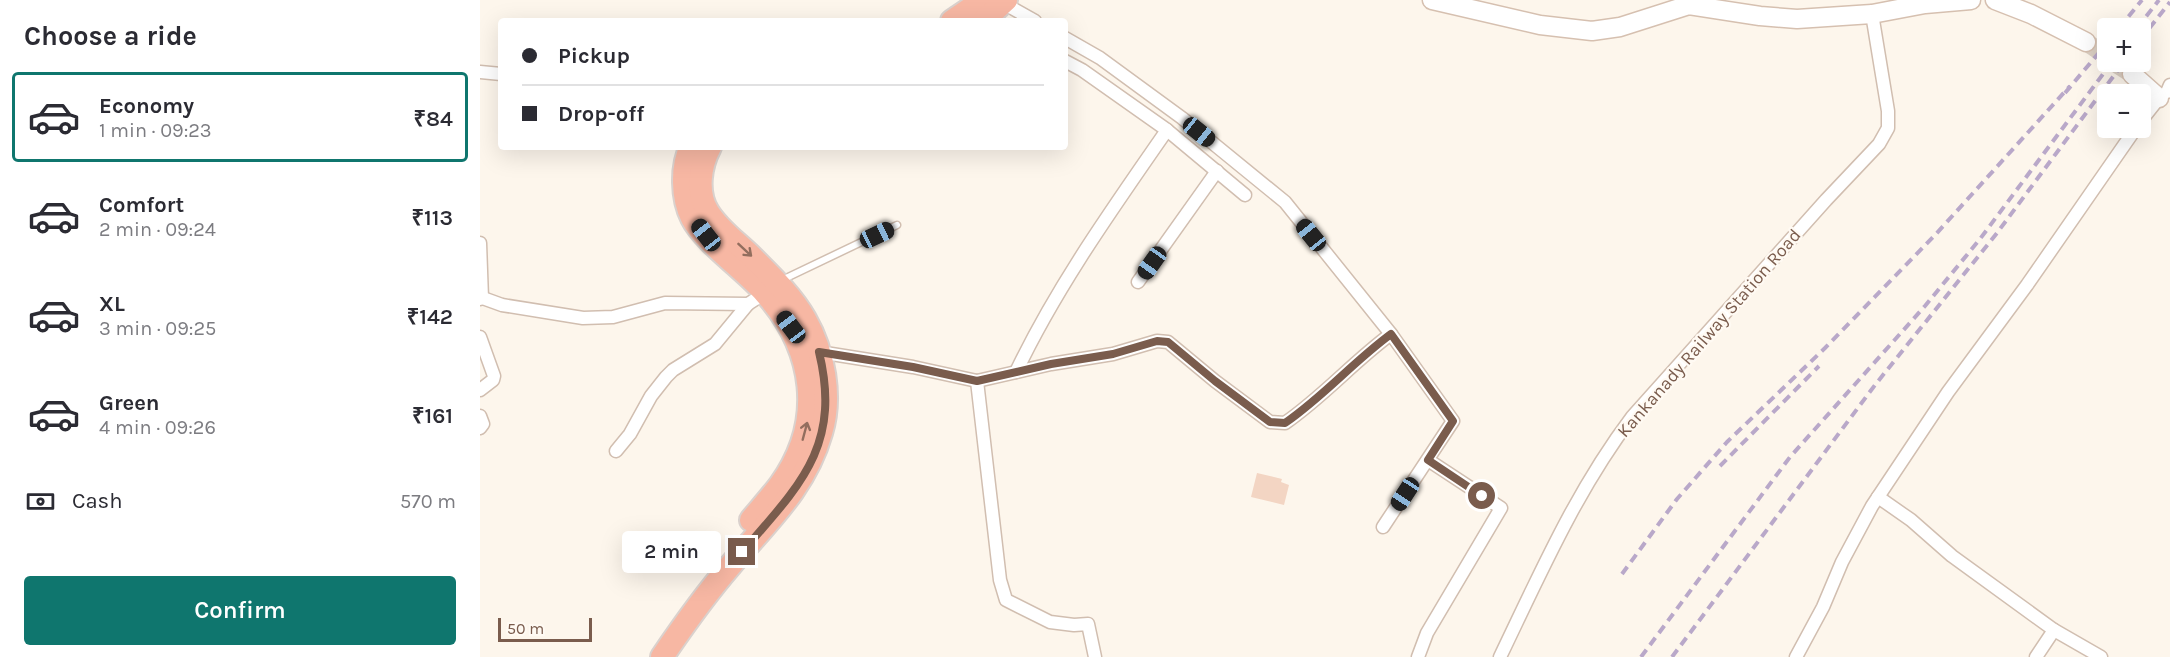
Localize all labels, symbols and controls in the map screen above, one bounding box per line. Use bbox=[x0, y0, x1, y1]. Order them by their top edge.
map controls bbox=[2097, 18, 2151, 138]
button: + bbox=[2097, 18, 2151, 72]
text: Choose a ride bbox=[24, 20, 197, 52]
text: Pickup bbox=[558, 43, 630, 69]
button: − bbox=[2097, 84, 2151, 138]
icon: car bbox=[27, 90, 81, 144]
text: Economy bbox=[99, 93, 194, 119]
text: Drop-off bbox=[558, 101, 644, 127]
text: ₹84 bbox=[414, 106, 453, 132]
car bbox=[1179, 114, 1219, 150]
text: 1 min · 09:23 bbox=[99, 119, 212, 142]
icon: car bbox=[27, 189, 81, 243]
text: Comfort bbox=[99, 192, 184, 218]
text: ₹113 bbox=[412, 205, 453, 231]
car bbox=[688, 215, 724, 255]
car bbox=[1293, 215, 1329, 255]
text: 2 min · 09:24 bbox=[99, 218, 216, 241]
car bbox=[857, 219, 897, 251]
street label: Kankanady Railway Station Road bbox=[1612, 224, 1806, 442]
one-way arrow bbox=[737, 243, 752, 257]
car bbox=[1134, 243, 1170, 283]
icon: car bbox=[27, 288, 81, 342]
text: XL bbox=[99, 291, 125, 317]
text: ₹142 bbox=[407, 304, 453, 330]
car bbox=[773, 307, 809, 347]
text: 3 min · 09:25 bbox=[99, 317, 216, 340]
icon: car bbox=[27, 387, 81, 441]
text: Green bbox=[99, 390, 160, 416]
text: ₹161 bbox=[412, 403, 453, 429]
text: 4 min · 09:26 bbox=[99, 416, 216, 439]
one-way arrow bbox=[799, 422, 811, 441]
car bbox=[1388, 474, 1422, 514]
route start bbox=[1468, 482, 1495, 509]
icon: cash bbox=[24, 485, 57, 518]
text: Cash bbox=[72, 488, 122, 514]
text: 570 m bbox=[400, 490, 456, 513]
callout: 2 min bbox=[622, 531, 721, 573]
route end bbox=[728, 538, 755, 565]
text: 2 min bbox=[644, 540, 699, 563]
button: Confirm bbox=[24, 576, 456, 645]
scale bar bbox=[498, 615, 592, 642]
text: 50 m bbox=[507, 619, 544, 638]

